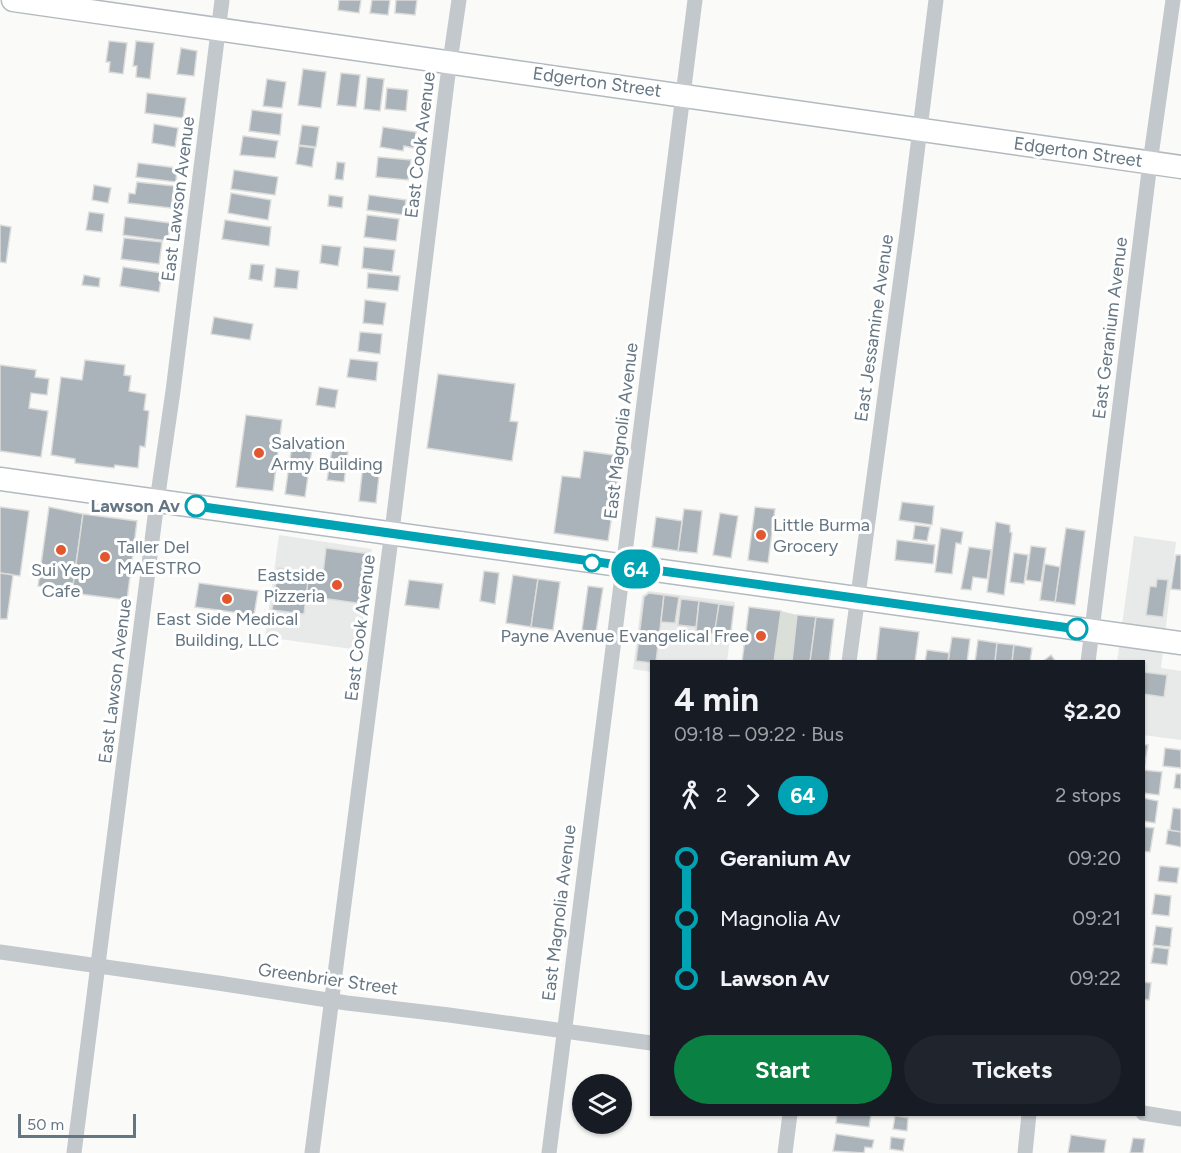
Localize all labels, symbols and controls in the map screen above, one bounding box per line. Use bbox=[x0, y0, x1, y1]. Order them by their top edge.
street label: Edgerton Street bbox=[531, 62, 663, 102]
street label: East Cook Avenue bbox=[400, 70, 440, 219]
street label: East Lawson Avenue bbox=[157, 115, 199, 283]
street label: Edgerton Street bbox=[1012, 132, 1144, 172]
street label: East Jessamine Avenue bbox=[850, 233, 898, 423]
street label: East Geranium Avenue bbox=[1088, 236, 1132, 420]
street label: East Magnolia Avenue bbox=[599, 341, 643, 520]
place label: Salvation Army Building bbox=[271, 432, 383, 475]
marker: Salvation Army Building bbox=[252, 446, 266, 460]
place label: Lawson Av bbox=[91, 495, 180, 517]
marker: Lawson Av bbox=[185, 495, 207, 517]
place label: Little Burma Grocery bbox=[773, 514, 870, 557]
marker: Little Burma Grocery bbox=[754, 528, 768, 542]
place label: Taller Del MAESTRO bbox=[117, 536, 201, 579]
marker: Sui Yep Cafe bbox=[54, 543, 68, 557]
marker: Taller Del MAESTRO bbox=[98, 550, 112, 564]
line badge: 64 bbox=[609, 550, 663, 588]
street label: East Cook Avenue bbox=[340, 553, 380, 702]
unlabelled marker bbox=[583, 554, 601, 572]
text: 64 bbox=[623, 557, 649, 582]
place label: Sui Yep Cafe bbox=[31, 559, 91, 602]
place label: Eastside Pizzeria bbox=[257, 564, 325, 607]
marker: Eastside Pizzeria bbox=[330, 578, 344, 592]
marker: East Side Medical Building, LLC bbox=[220, 592, 234, 606]
street label: East Lawson Avenue bbox=[94, 597, 136, 765]
place label: East Side Medical Building, LLC bbox=[156, 608, 298, 651]
unlabelled marker bbox=[1066, 618, 1088, 640]
place label: Payne Avenue Evangelical Free bbox=[500, 625, 749, 647]
marker: Payne Avenue Evangelical Free bbox=[754, 629, 768, 643]
text: 4 min bbox=[674, 680, 759, 719]
text: $2.20 bbox=[1064, 698, 1121, 725]
text: 09:18 – 09:22 · Bus bbox=[674, 722, 844, 746]
icon: walk bbox=[674, 779, 707, 812]
icon: forward bbox=[736, 779, 769, 812]
text: 2 bbox=[716, 783, 727, 807]
text: 64 bbox=[790, 783, 816, 808]
text: 2 stops bbox=[1055, 783, 1121, 807]
street label: East Magnolia Avenue bbox=[537, 823, 581, 1002]
text: Geranium Av bbox=[720, 845, 851, 872]
text: 09:20 bbox=[1068, 846, 1121, 870]
text: Magnolia Av bbox=[720, 905, 840, 932]
text: 09:21 bbox=[1072, 906, 1121, 930]
street label: Greenbrier Street bbox=[257, 958, 400, 1000]
text: Lawson Av bbox=[720, 965, 829, 992]
text: 09:22 bbox=[1069, 966, 1121, 990]
button: Start bbox=[674, 1035, 892, 1104]
button: Tickets bbox=[904, 1035, 1121, 1104]
map controls bbox=[572, 1074, 632, 1134]
button: layers bbox=[572, 1074, 632, 1134]
scale bar bbox=[18, 1111, 136, 1138]
text: 50 m bbox=[27, 1115, 64, 1134]

